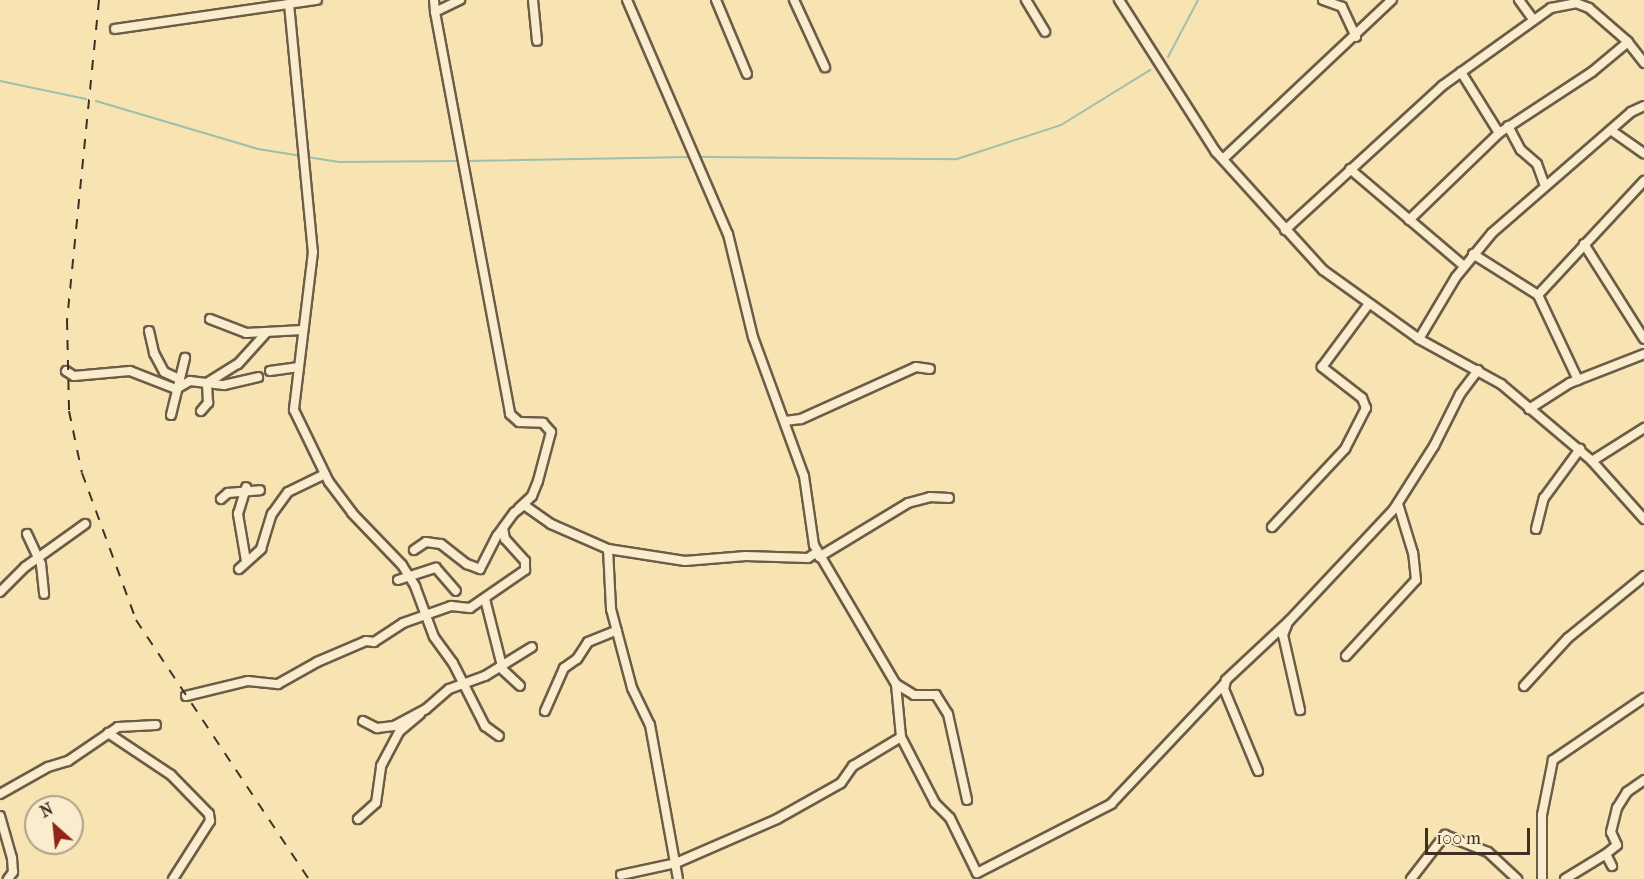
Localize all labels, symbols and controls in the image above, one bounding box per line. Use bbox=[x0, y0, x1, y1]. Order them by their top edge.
north arrow bbox=[24, 795, 84, 855]
text: N bbox=[37, 799, 56, 822]
scale bar bbox=[1428, 816, 1533, 854]
text: 100 m bbox=[1436, 828, 1481, 849]

